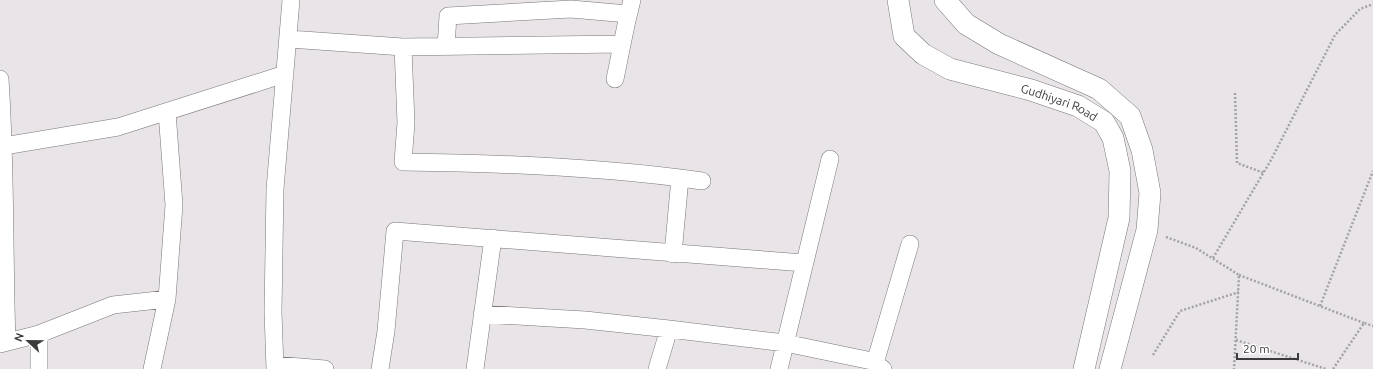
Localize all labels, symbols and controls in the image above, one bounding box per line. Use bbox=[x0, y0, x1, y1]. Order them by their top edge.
street label: Gudhiyari Road bbox=[1020, 81, 1100, 123]
north arrow bbox=[8, 321, 48, 361]
text: N bbox=[12, 331, 26, 343]
scale bar bbox=[1237, 335, 1298, 361]
text: 20 m bbox=[1243, 342, 1270, 355]

